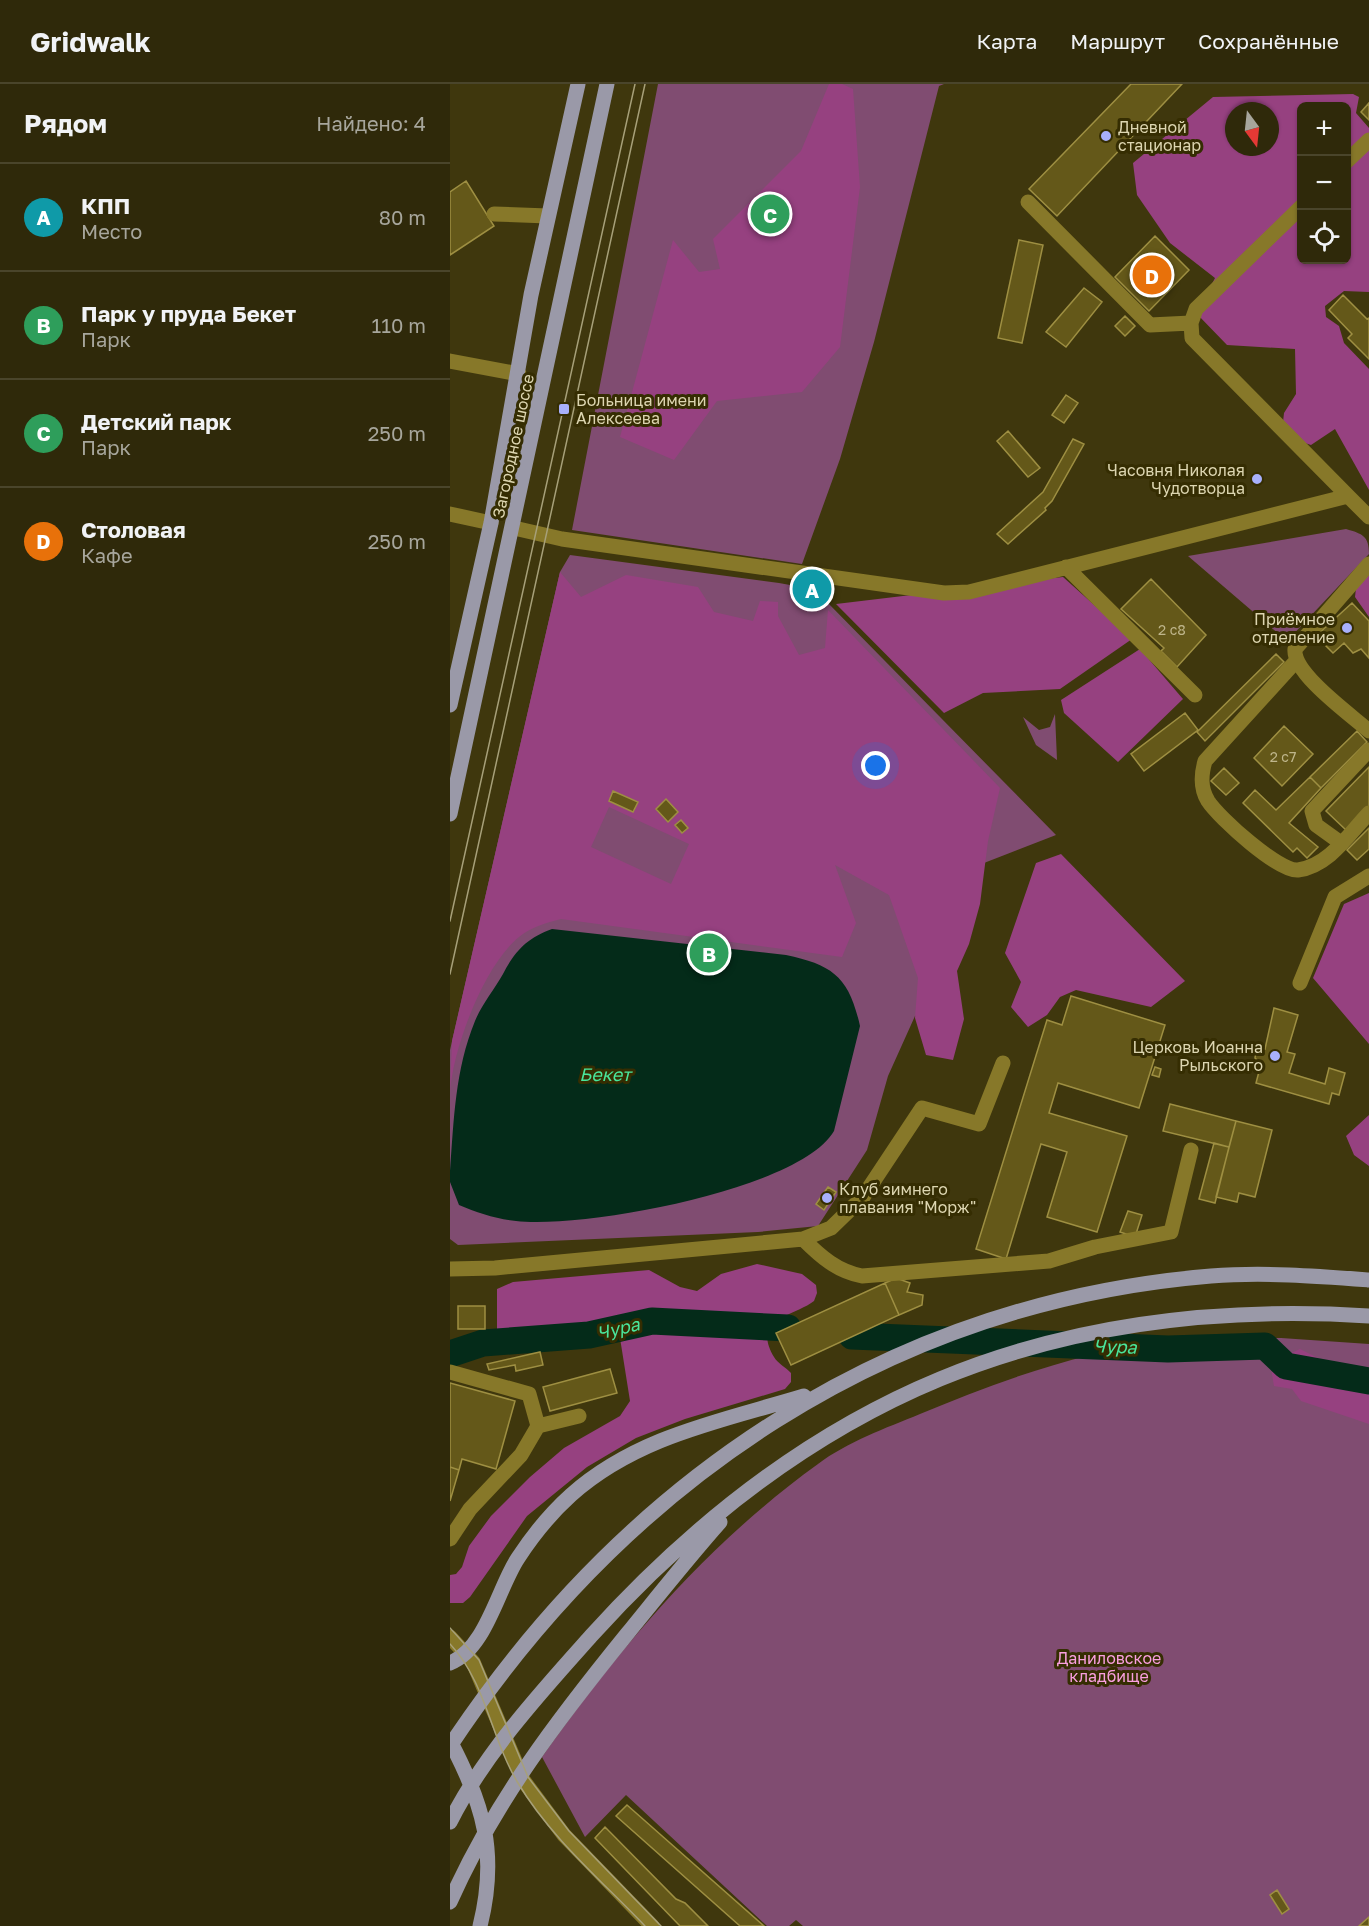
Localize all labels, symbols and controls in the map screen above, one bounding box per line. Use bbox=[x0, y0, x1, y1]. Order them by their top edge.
text: Gridwalk bbox=[30, 25, 151, 58]
text: Карта bbox=[976, 28, 1037, 54]
text: Маршрут bbox=[1070, 28, 1165, 54]
text: Сохранённые bbox=[1198, 28, 1339, 54]
north arrow bbox=[1225, 102, 1279, 156]
map controls bbox=[1297, 102, 1351, 264]
button: + bbox=[1297, 102, 1351, 156]
text: Рядом bbox=[24, 108, 107, 139]
text: Найдено: 4 bbox=[316, 111, 426, 135]
place label: Дневной стационар bbox=[1118, 117, 1201, 155]
marker: Дневной стационар bbox=[1099, 129, 1113, 143]
button: − bbox=[1297, 156, 1351, 210]
text: КПП bbox=[81, 192, 130, 219]
pin: C bbox=[750, 192, 790, 236]
text: A bbox=[36, 205, 51, 229]
text: 80 m bbox=[379, 205, 426, 229]
button: locate bbox=[1297, 210, 1351, 264]
text: Место bbox=[81, 219, 142, 243]
pin: D bbox=[1132, 252, 1172, 297]
text: Парк у пруда Бекет bbox=[81, 300, 296, 327]
text: B bbox=[36, 313, 51, 337]
text: 110 m bbox=[372, 313, 426, 337]
text: Парк bbox=[81, 327, 131, 351]
street label: Загородное шоссе bbox=[488, 372, 538, 520]
place label: Больница имени Алексеева bbox=[576, 390, 707, 428]
marker: Больница имени Алексеева bbox=[557, 402, 571, 416]
text: Детский парк bbox=[81, 408, 231, 435]
text: C bbox=[36, 421, 51, 445]
text: 250 m bbox=[368, 421, 426, 445]
text: Парк bbox=[81, 435, 131, 459]
place label: Часовня Николая Чудотворца bbox=[1107, 460, 1245, 498]
marker: Часовня Николая Чудотворца bbox=[1250, 472, 1264, 486]
text: Столовая bbox=[81, 516, 186, 543]
text: D bbox=[36, 529, 51, 553]
text: 250 m bbox=[368, 529, 426, 553]
text: Кафе bbox=[81, 543, 133, 567]
pin: A bbox=[792, 566, 832, 612]
place label: Приёмное отделение bbox=[1252, 609, 1335, 647]
house number: 2 с8 bbox=[1158, 621, 1186, 638]
marker: Приёмное отделение bbox=[1340, 621, 1354, 635]
house number: 2 с7 bbox=[1270, 748, 1296, 765]
your location bbox=[861, 751, 890, 780]
pin: B bbox=[690, 930, 728, 976]
place label: Церковь Иоанна Рыльского bbox=[1133, 1037, 1263, 1075]
marker: Церковь Иоанна Рыльского bbox=[1268, 1049, 1282, 1063]
water label: Бекет bbox=[579, 1063, 633, 1085]
place label: Клуб зимнего плавания "Морж" bbox=[839, 1179, 976, 1217]
marker: Клуб зимнего плавания "Морж" bbox=[820, 1191, 834, 1205]
water label: Чура bbox=[594, 1312, 642, 1344]
water label: Чура bbox=[1093, 1334, 1138, 1358]
park label: Даниловское кладбище bbox=[1057, 1648, 1161, 1686]

